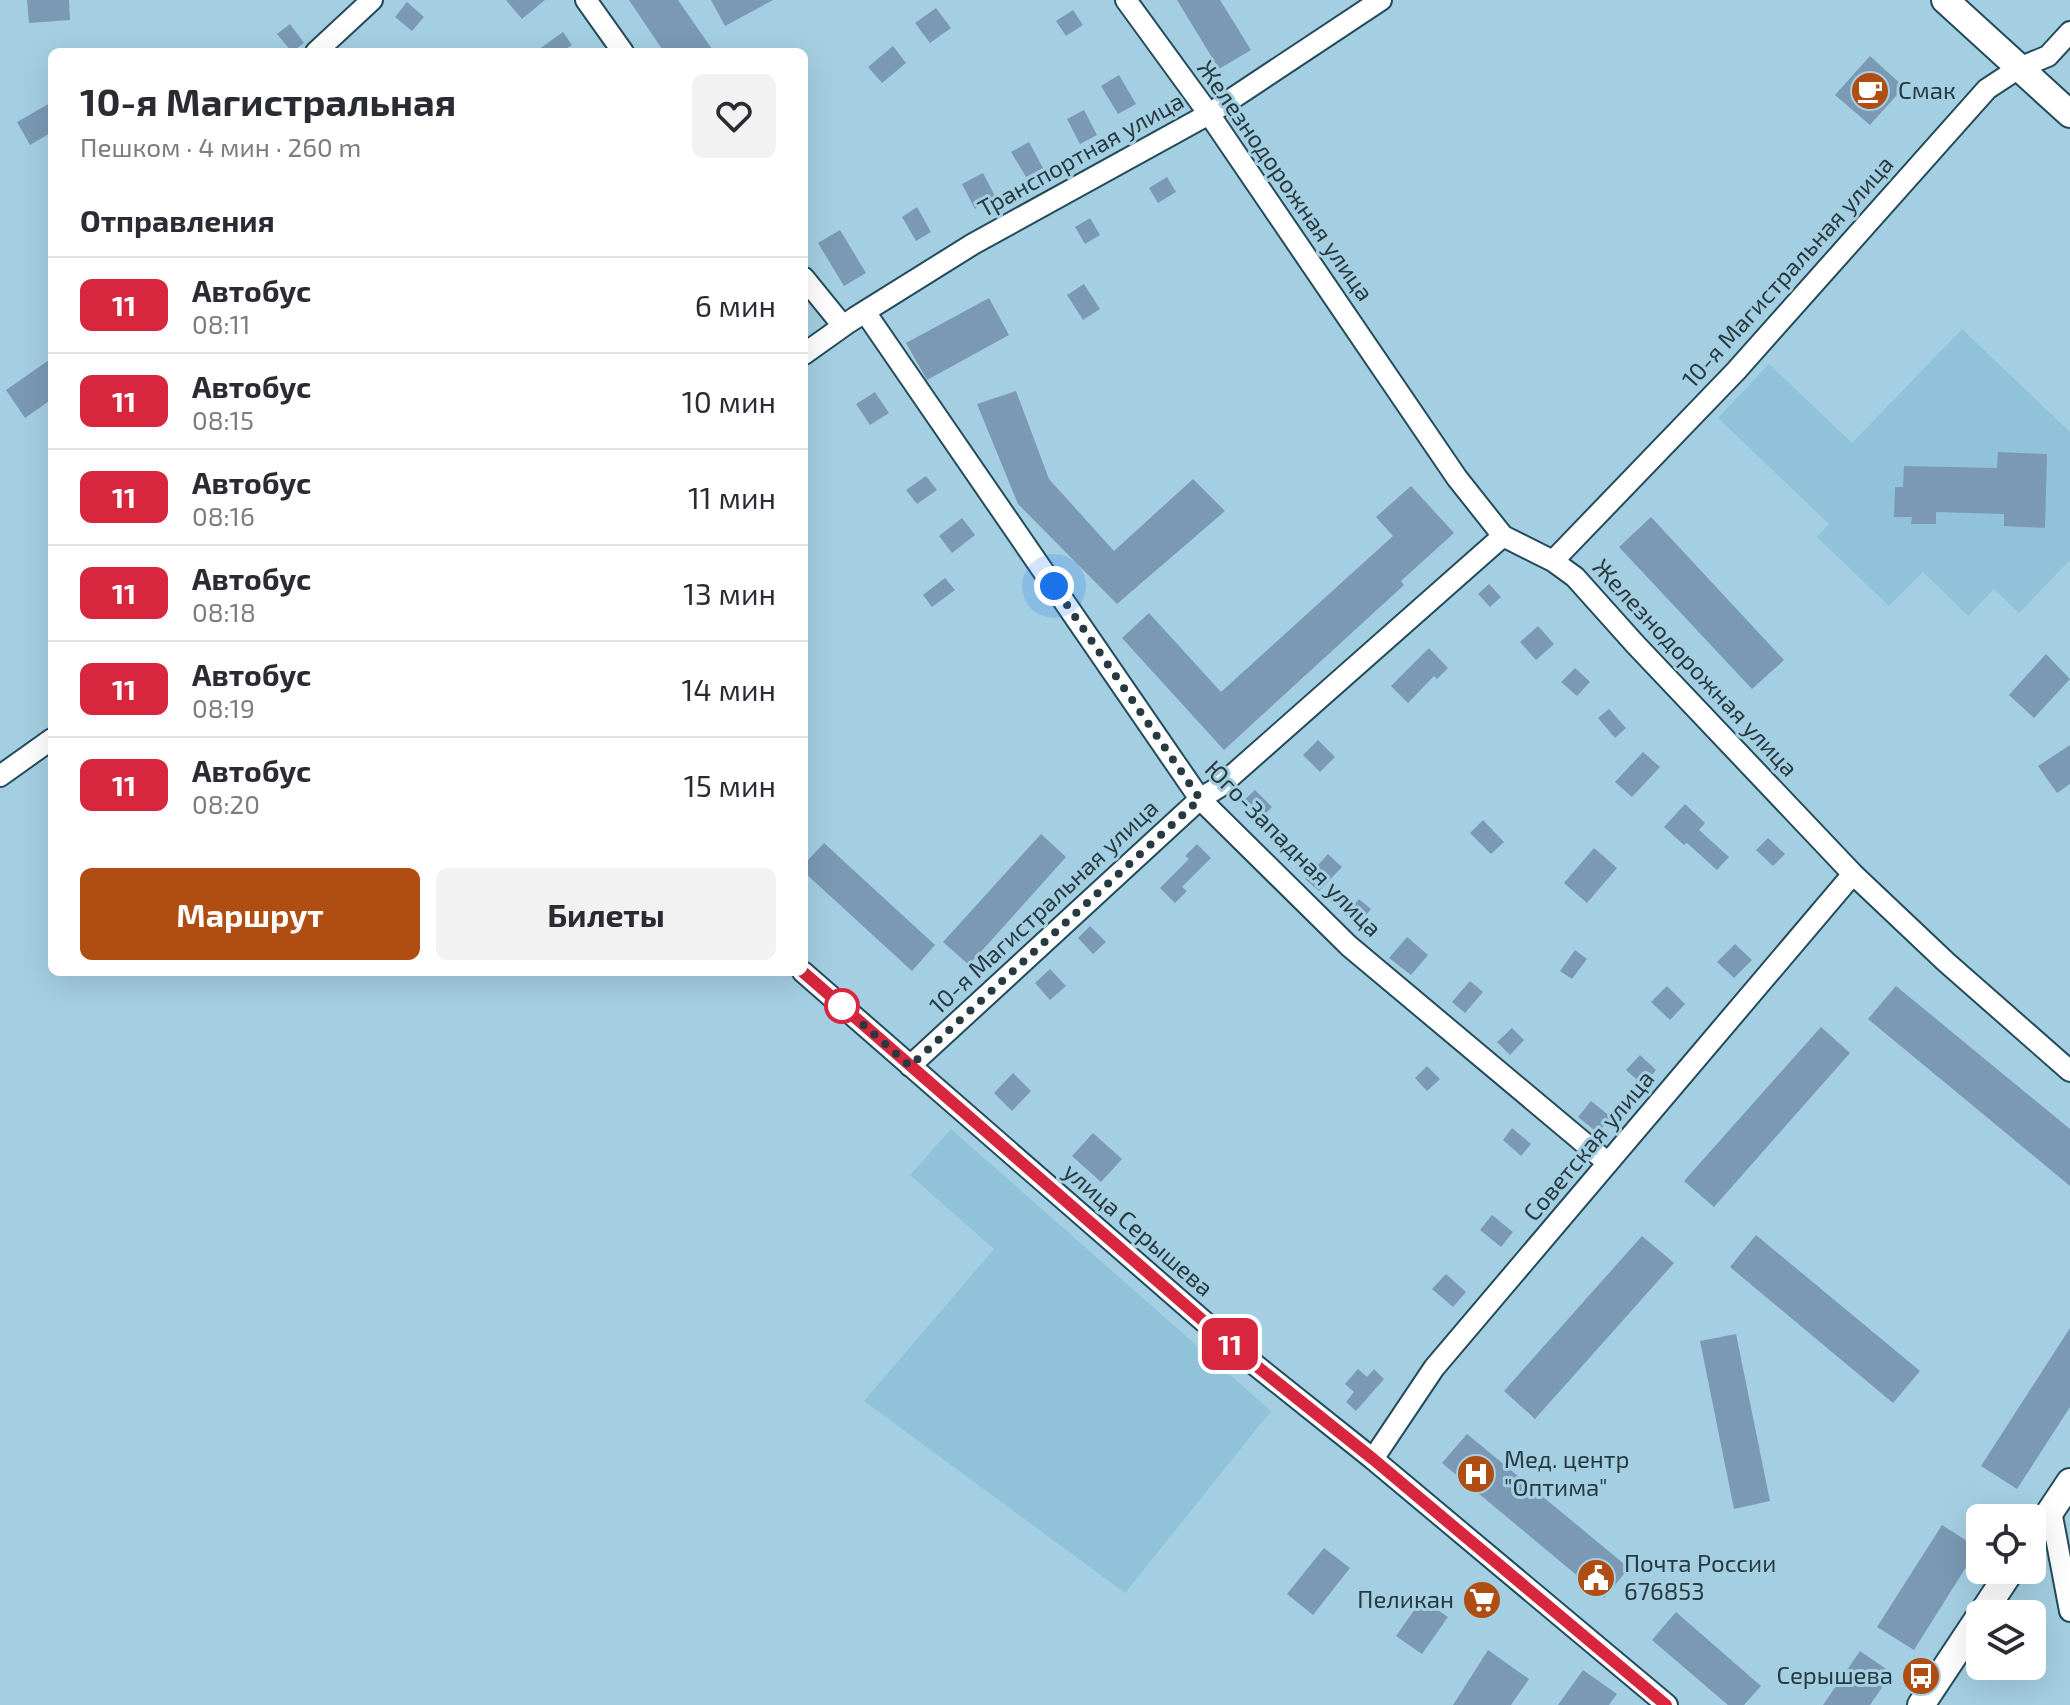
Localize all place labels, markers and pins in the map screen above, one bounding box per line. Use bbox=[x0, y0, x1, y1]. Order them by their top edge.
cafe icon: Смак bbox=[1849, 70, 1891, 112]
place label: Смак bbox=[1898, 75, 1956, 104]
unlabelled marker bbox=[825, 989, 859, 1023]
place label: Мед. центр "Оптима" bbox=[1504, 1444, 1630, 1501]
hospital icon: Мед. центр "Оптима" bbox=[1455, 1453, 1497, 1495]
place label: Почта России 676853 bbox=[1624, 1548, 1776, 1605]
public building icon: Почта России 676853 bbox=[1575, 1557, 1617, 1599]
supermarket icon: Пеликан bbox=[1461, 1579, 1503, 1621]
place label: Пеликан bbox=[1357, 1584, 1454, 1613]
bus stop icon: Серышева bbox=[1900, 1655, 1942, 1697]
place label: Серышева bbox=[1776, 1660, 1893, 1689]

